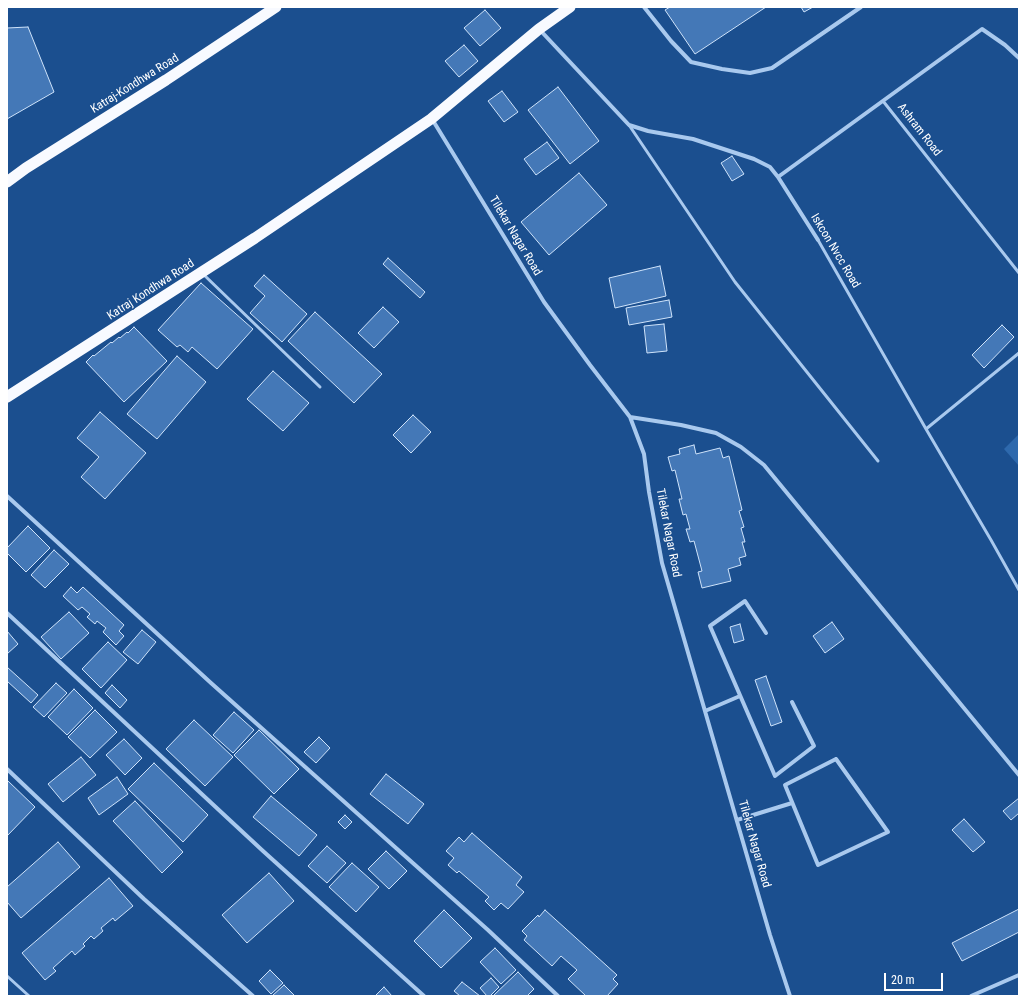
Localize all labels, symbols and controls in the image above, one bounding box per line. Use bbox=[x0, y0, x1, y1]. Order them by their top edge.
street label: Katraj-Kondhwa Road bbox=[88, 51, 182, 117]
street label: Ashram Road bbox=[894, 101, 944, 159]
street label: Tilekar Nagar Road bbox=[486, 194, 544, 278]
street label: Iskcon Nvcc Road bbox=[807, 211, 863, 291]
street label: Katraj Kondhwa Road bbox=[105, 257, 197, 323]
street label: Tilekar Nagar Road bbox=[652, 487, 684, 579]
street label: Tilekar Nagar Road bbox=[735, 799, 773, 889]
scale bar bbox=[886, 965, 945, 991]
text: 20 m bbox=[891, 973, 915, 987]

